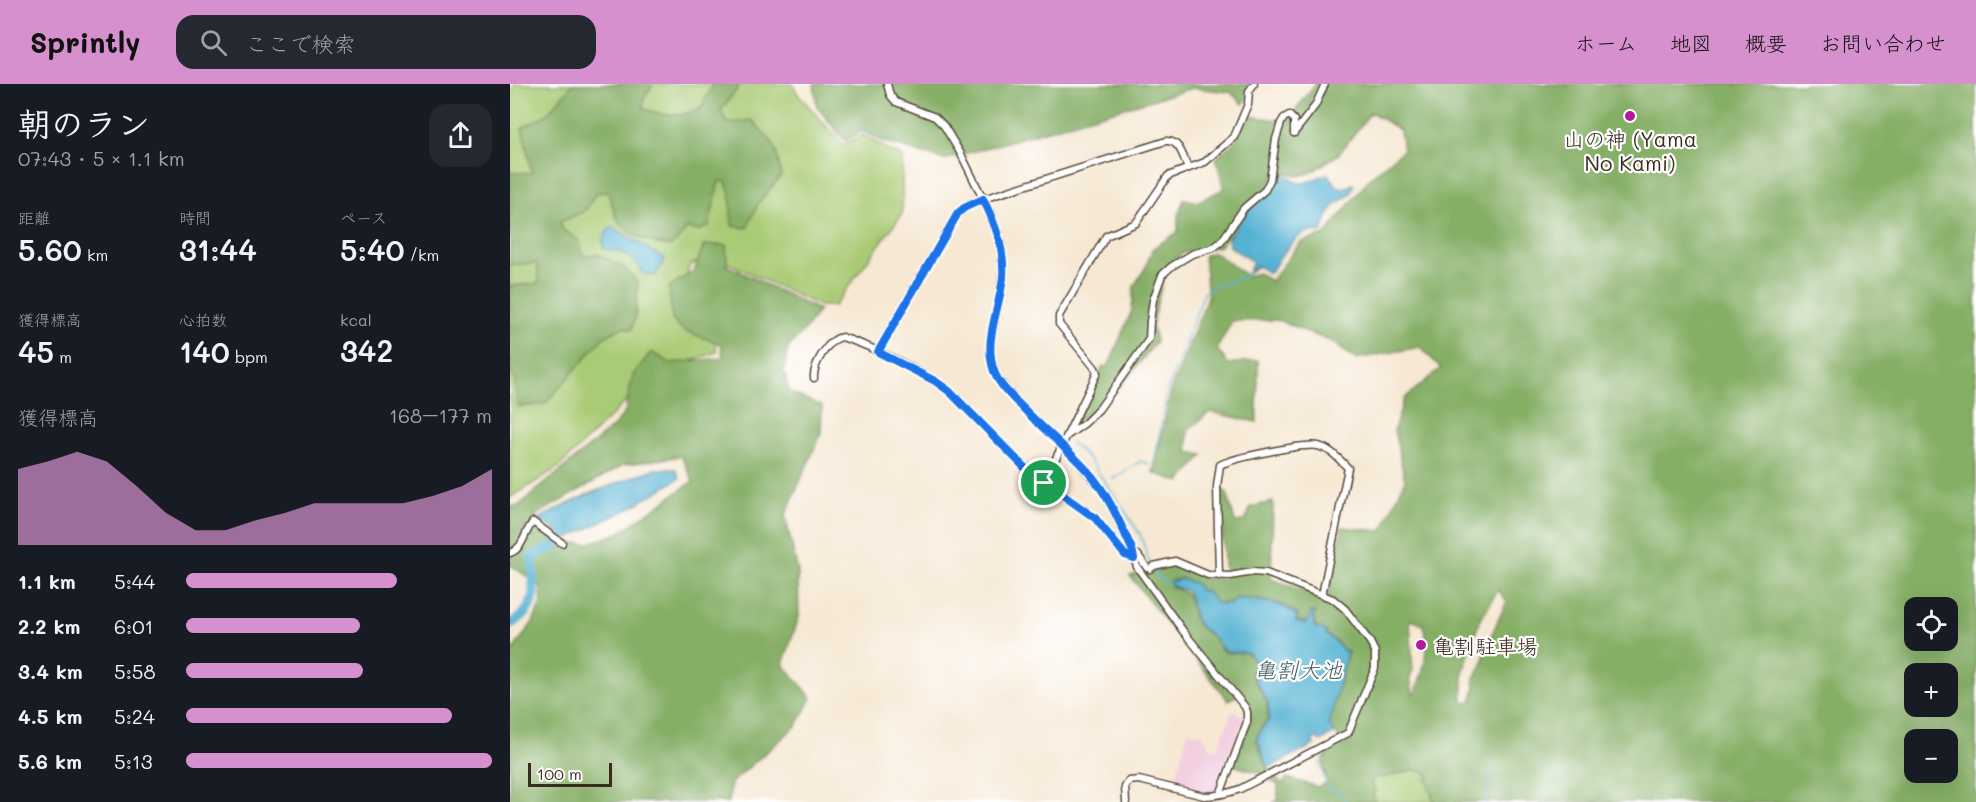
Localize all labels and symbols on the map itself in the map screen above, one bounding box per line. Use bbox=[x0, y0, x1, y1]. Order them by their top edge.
marker: 山の神 (Yama No Kami) bbox=[1623, 109, 1637, 123]
place label: 山の神 (Yama No Kami) bbox=[1563, 125, 1697, 176]
pin bbox=[1018, 457, 1069, 508]
place label: 亀割駐車場 bbox=[1433, 632, 1538, 659]
marker: 亀割駐車場 bbox=[1414, 638, 1428, 652]
water label: 亀割大池 bbox=[1254, 655, 1343, 684]
scale bar bbox=[528, 760, 612, 788]

